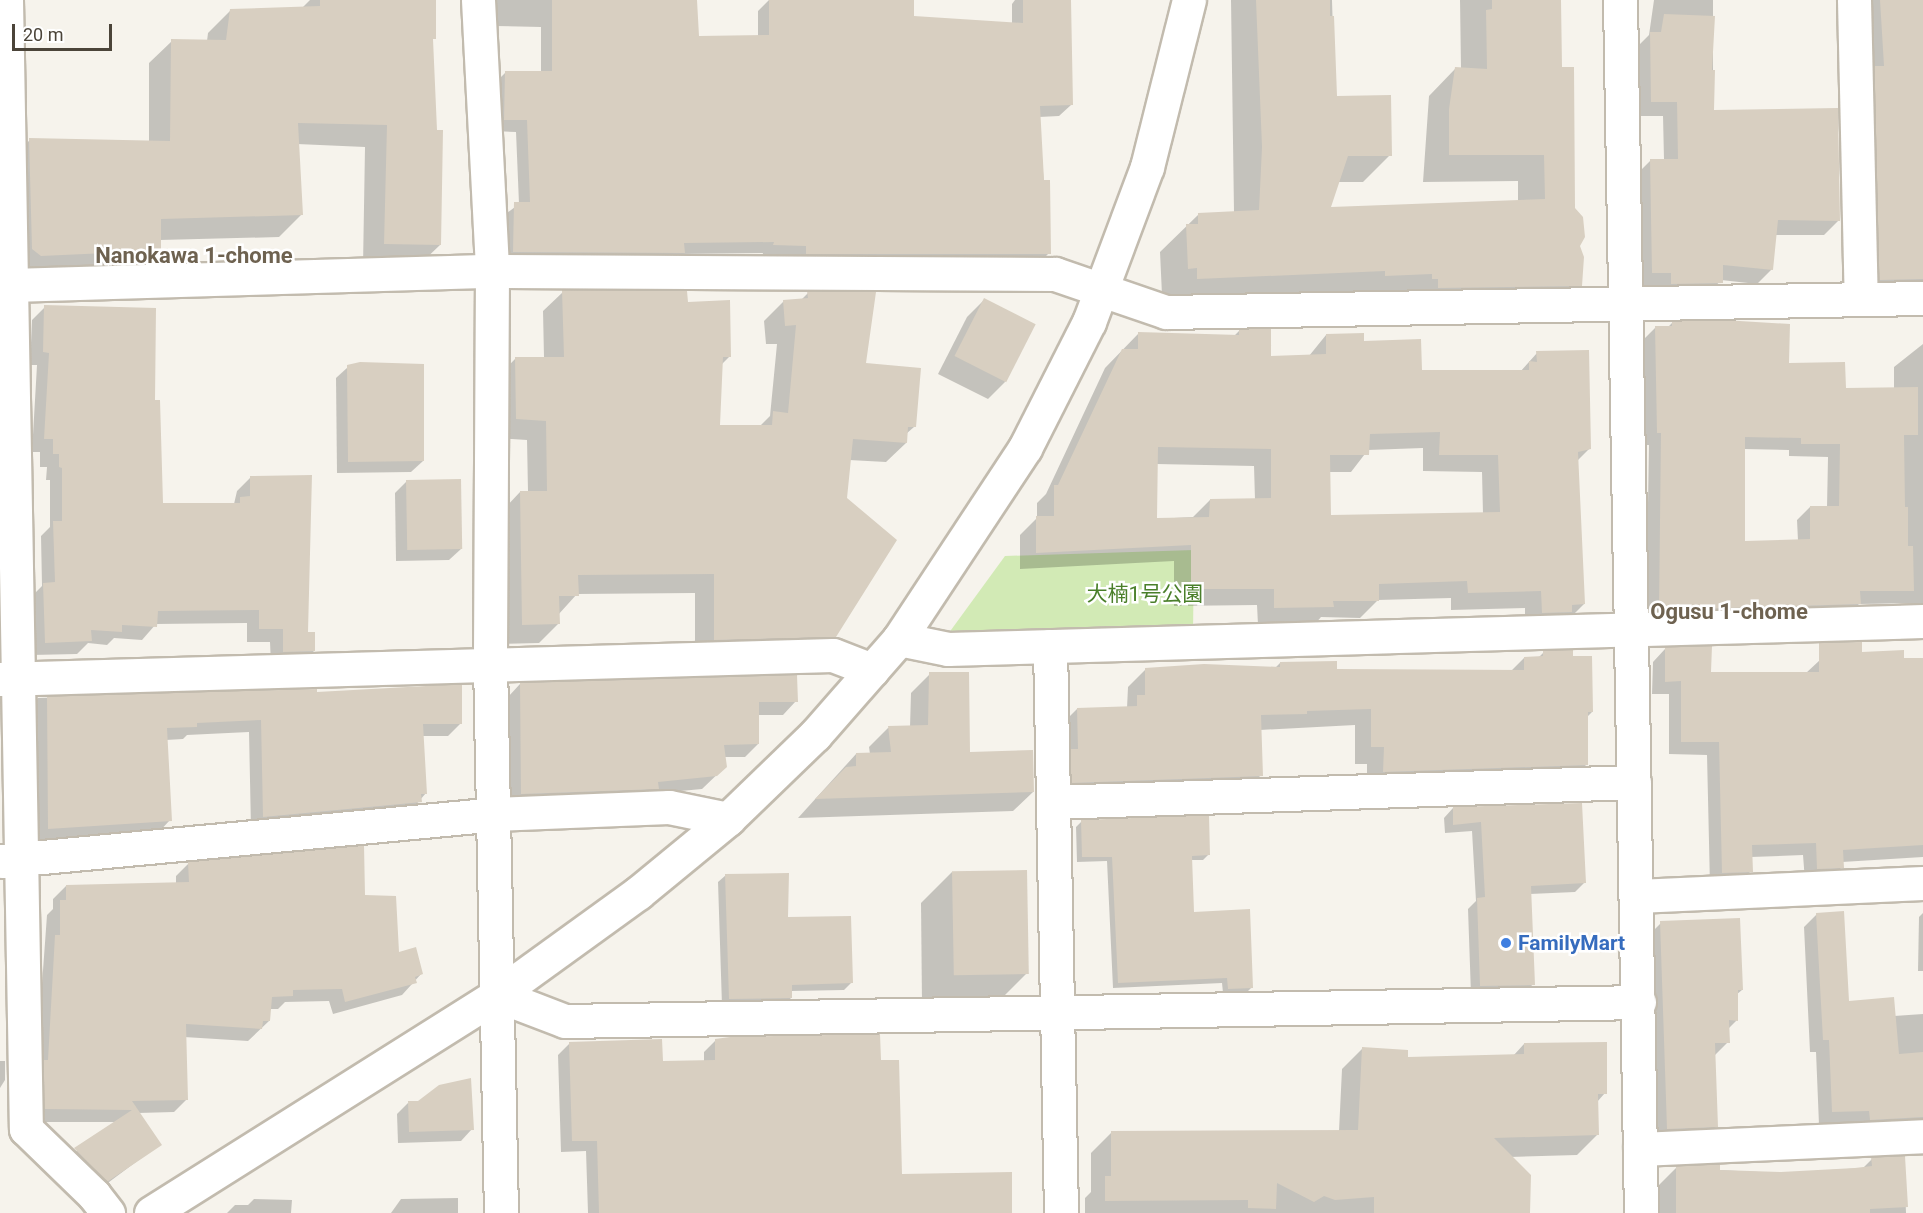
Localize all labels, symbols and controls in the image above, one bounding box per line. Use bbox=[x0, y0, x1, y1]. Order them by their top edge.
scale bar bbox=[15, 12, 116, 50]
text: 20 m bbox=[23, 24, 63, 45]
district label: Nanokawa 1-chome bbox=[95, 243, 293, 269]
park label: 大楠1号公園 bbox=[1087, 581, 1203, 607]
district label: Ogusu 1-chome bbox=[1650, 599, 1808, 625]
place label: FamilyMart bbox=[1518, 930, 1625, 956]
marker: FamilyMart bbox=[1499, 936, 1513, 950]

